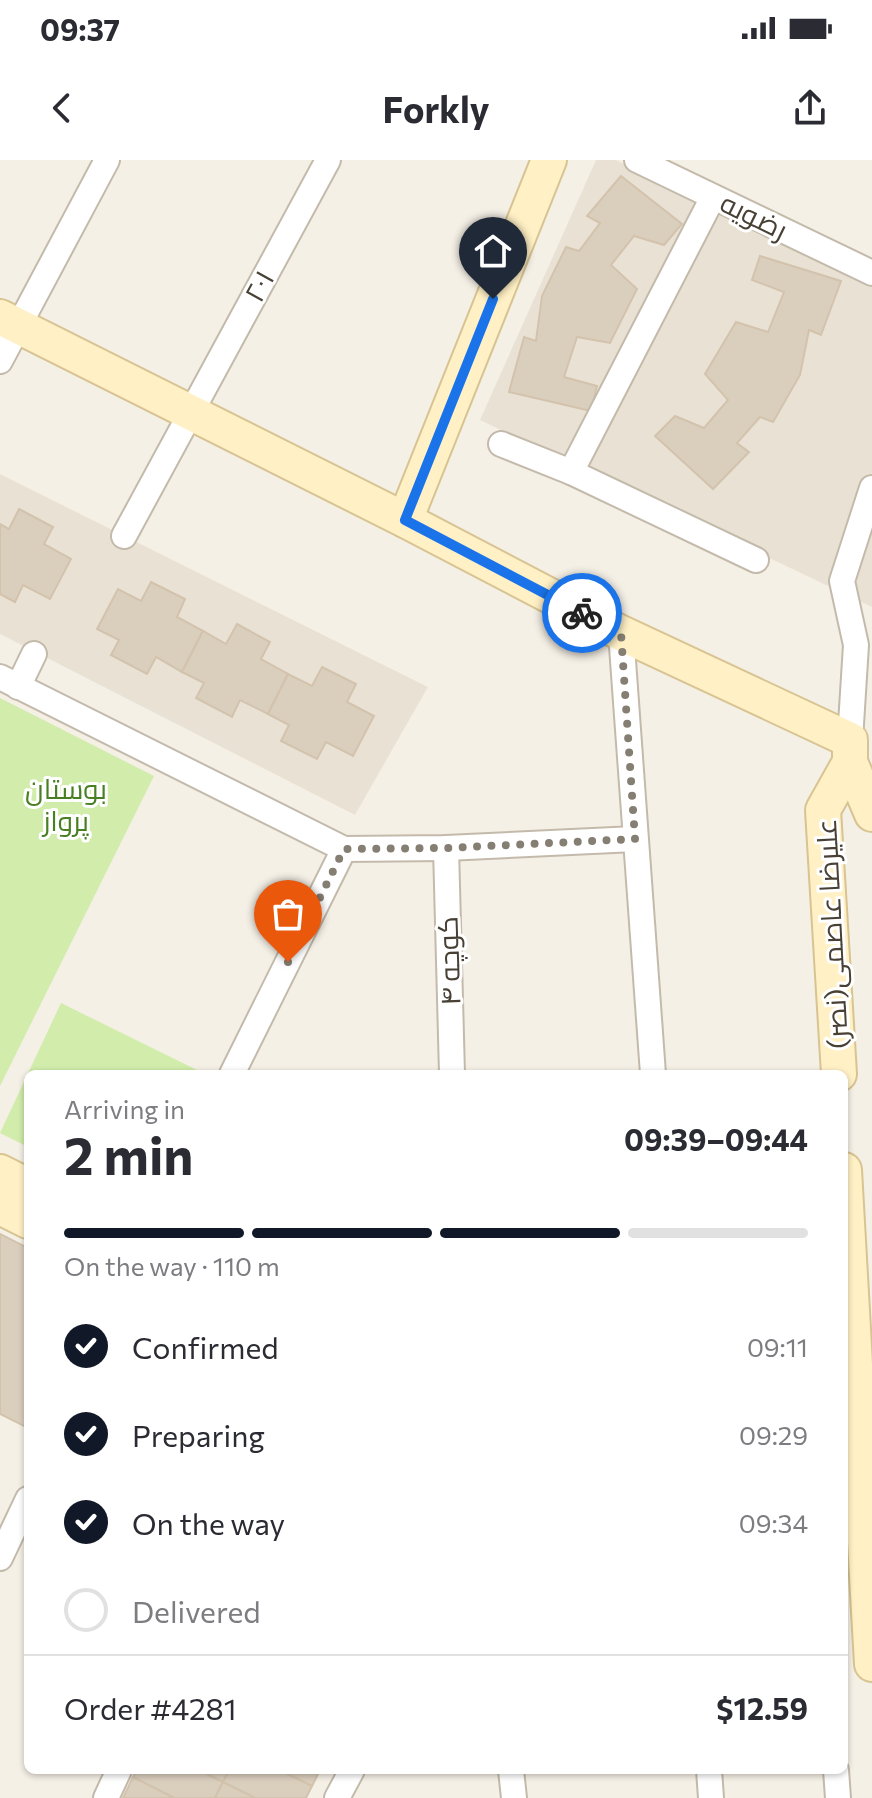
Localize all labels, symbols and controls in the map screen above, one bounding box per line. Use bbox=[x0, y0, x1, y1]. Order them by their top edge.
text: 09:37 bbox=[40, 10, 120, 47]
icon: back bbox=[40, 86, 84, 130]
text: Forkly bbox=[383, 86, 489, 130]
icon: share bbox=[788, 86, 832, 130]
street label: رضویه bbox=[715, 184, 793, 246]
pin bbox=[459, 217, 527, 299]
icon: home bbox=[471, 229, 515, 273]
street label: ۲۰۱ bbox=[236, 264, 280, 307]
courier bbox=[542, 573, 622, 653]
icon: bike bbox=[560, 591, 604, 635]
park label: بوستان پرواز bbox=[25, 771, 107, 840]
street label: علیرضا عاصمی(نصر) bbox=[808, 818, 855, 1050]
pin bbox=[254, 880, 322, 962]
icon: bag bbox=[266, 892, 310, 936]
street label: کوچه ۴ bbox=[429, 916, 470, 1006]
text: Arriving in bbox=[64, 1093, 185, 1124]
text: 09:39–09:44 bbox=[624, 1120, 808, 1157]
text: 2 min bbox=[64, 1122, 193, 1186]
text: On the way · 110 m bbox=[64, 1250, 280, 1281]
icon: check bbox=[64, 1324, 108, 1368]
text: Confirmed bbox=[132, 1328, 279, 1365]
text: 09:11 bbox=[747, 1331, 808, 1362]
icon: check bbox=[64, 1412, 108, 1456]
text: Preparing bbox=[132, 1416, 265, 1453]
text: 09:29 bbox=[739, 1419, 808, 1450]
icon: check bbox=[64, 1500, 108, 1544]
text: On the way bbox=[132, 1504, 285, 1541]
text: 09:34 bbox=[739, 1507, 808, 1538]
text: Delivered bbox=[132, 1592, 261, 1629]
text: Order #4281 bbox=[64, 1689, 237, 1726]
text: $12.59 bbox=[716, 1689, 808, 1726]

